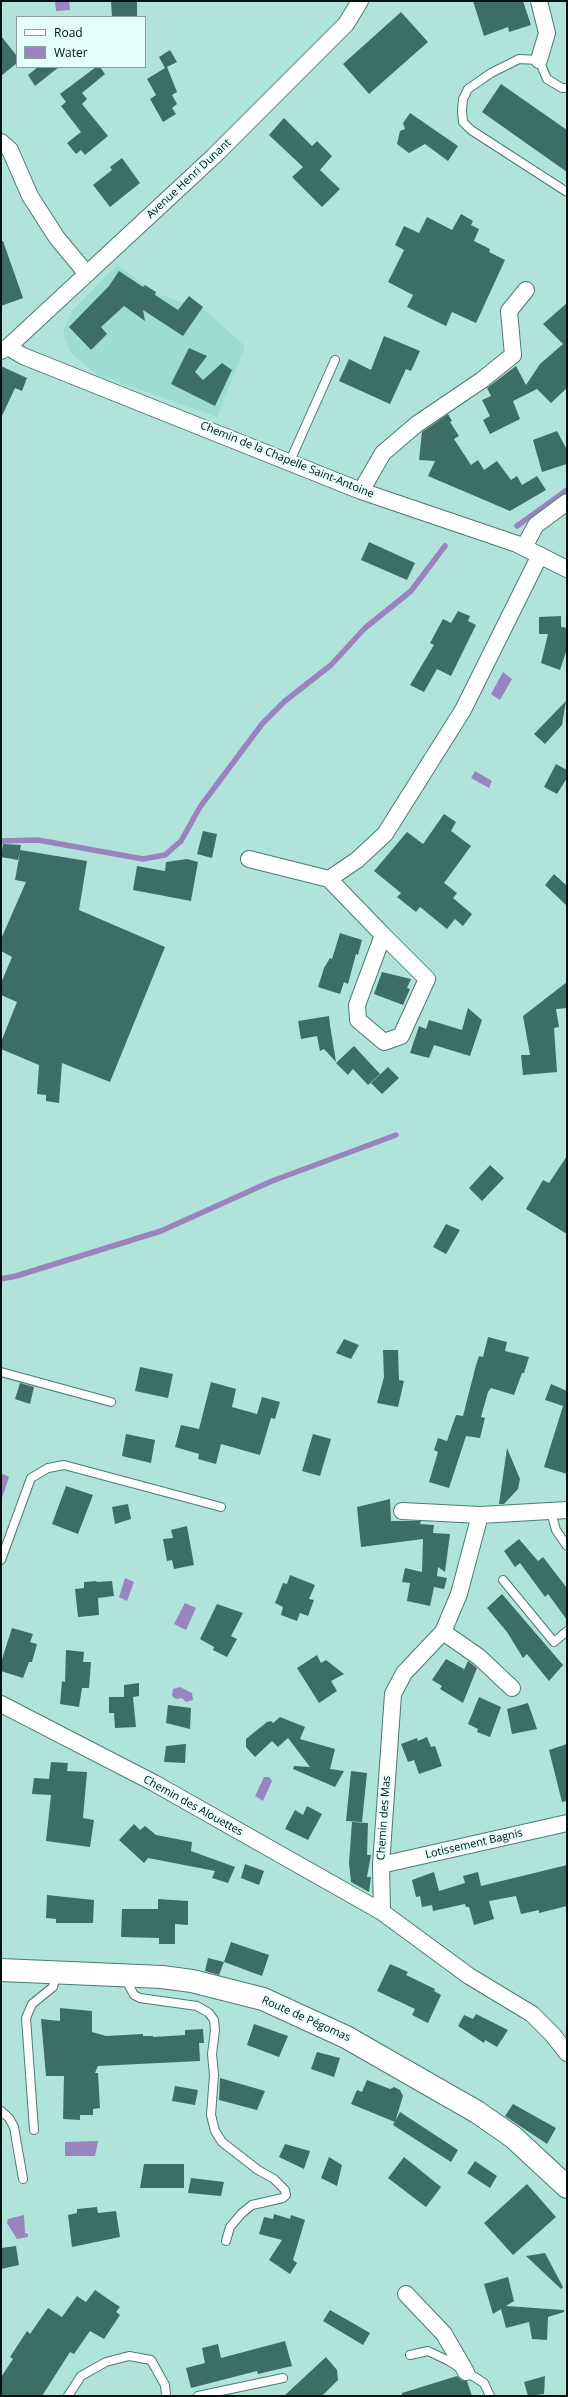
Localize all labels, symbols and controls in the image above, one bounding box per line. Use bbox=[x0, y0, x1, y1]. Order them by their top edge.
legend bbox=[16, 16, 146, 68]
text: Road bbox=[54, 24, 83, 41]
text: Water bbox=[54, 44, 88, 61]
street label: Avenue Henri Dunant bbox=[144, 136, 234, 222]
street label: Chemin de la Chapelle Saint-Antoine bbox=[198, 419, 376, 501]
street label: Chemin des Alouettes bbox=[141, 1773, 245, 1839]
street label: Chemin des Mas bbox=[374, 1775, 394, 1861]
street label: Lotissement Bagnis bbox=[424, 1826, 524, 1862]
street label: Route de Pégomas bbox=[260, 1993, 352, 2045]

